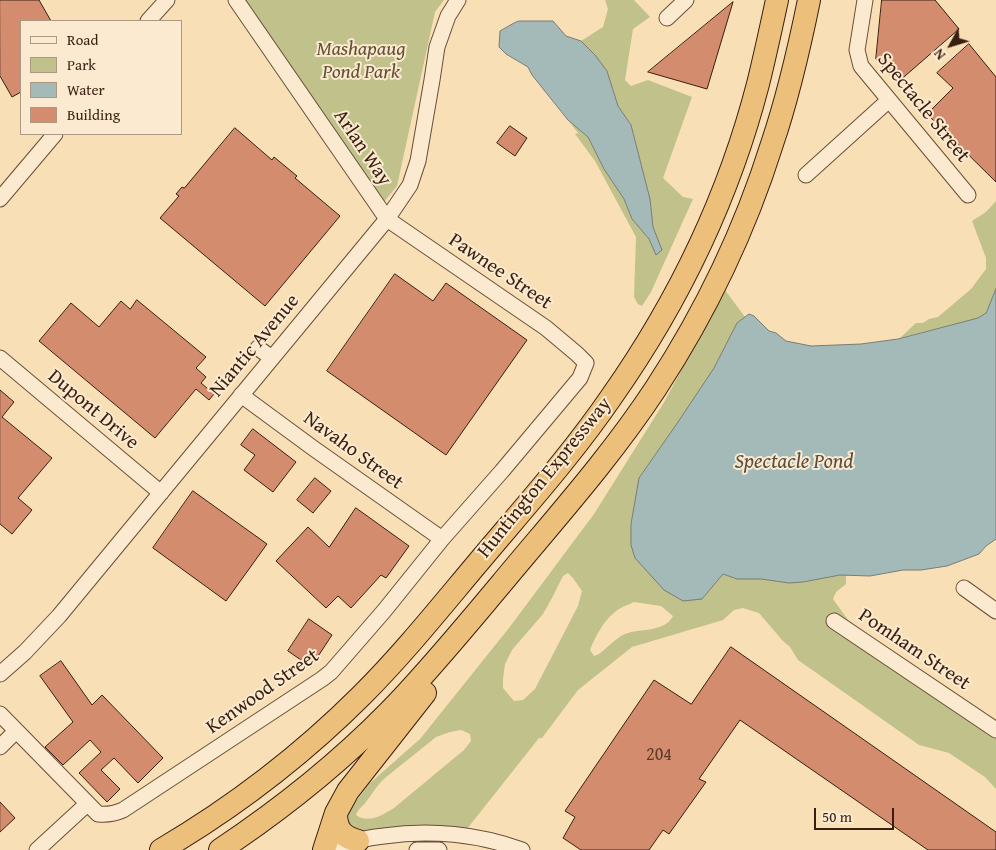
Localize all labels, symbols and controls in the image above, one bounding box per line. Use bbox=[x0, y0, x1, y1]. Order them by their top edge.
legend bbox=[20, 20, 182, 135]
north arrow bbox=[926, 20, 976, 70]
text: Road bbox=[67, 29, 98, 50]
park label: Mashapaug Pond Park bbox=[317, 38, 405, 85]
text: N bbox=[929, 45, 950, 64]
street label: Spectacle Street bbox=[872, 48, 974, 168]
text: Park bbox=[67, 54, 96, 75]
text: Water bbox=[67, 79, 105, 100]
text: Building bbox=[67, 104, 120, 125]
street label: Arlan Way bbox=[328, 105, 396, 191]
street label: Pawnee Street bbox=[444, 229, 556, 315]
street label: Niantic Avenue bbox=[205, 290, 305, 402]
street label: Dupont Drive bbox=[43, 365, 143, 455]
street label: Huntington Expressway bbox=[473, 393, 617, 563]
street label: Navaho Street bbox=[298, 407, 408, 495]
water label: Spectacle Pond bbox=[735, 450, 853, 476]
street label: Pomham Street bbox=[854, 604, 974, 696]
street label: Kenwood Street bbox=[202, 644, 324, 740]
house number: 204 bbox=[646, 744, 672, 766]
scale bar bbox=[816, 798, 896, 830]
text: 50 m bbox=[822, 806, 852, 827]

